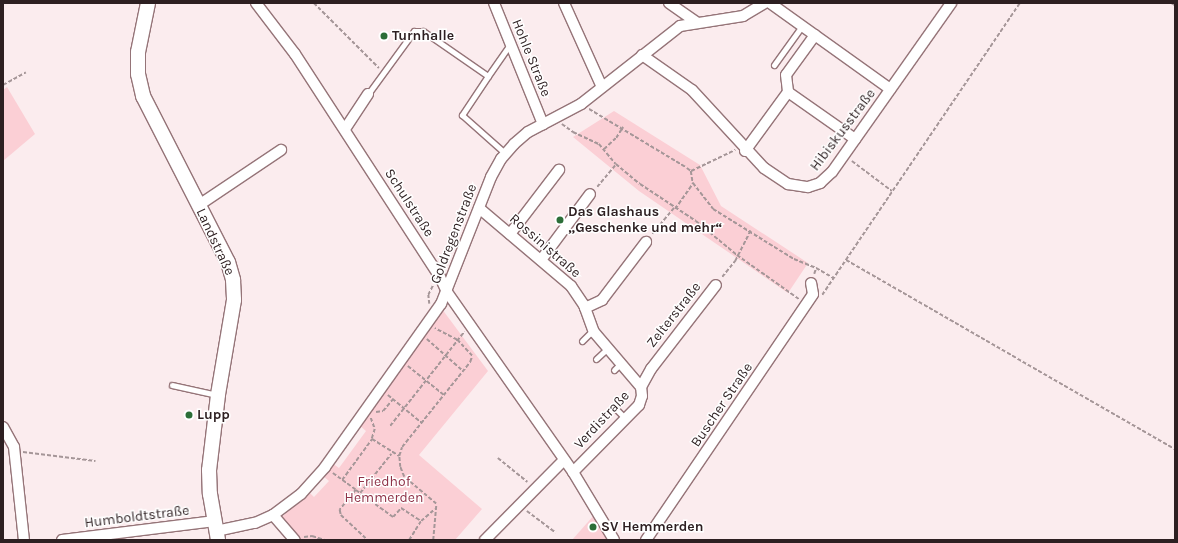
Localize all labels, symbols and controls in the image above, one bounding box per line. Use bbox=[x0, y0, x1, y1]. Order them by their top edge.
street label: Hohle Straße bbox=[508, 17, 554, 99]
place label: Turnhalle bbox=[392, 28, 454, 44]
marker: Turnhalle bbox=[379, 31, 389, 41]
street label: Hibiskusstraße bbox=[807, 86, 879, 174]
street label: Schulstraße bbox=[381, 166, 437, 240]
street label: Goldregenstraße bbox=[427, 182, 481, 286]
place label: Das Glashaus „Geschenke und mehr“ bbox=[568, 204, 722, 236]
street label: Landstraße bbox=[192, 206, 238, 278]
street label: Rossinistraße bbox=[506, 210, 584, 282]
marker: Das Glashaus „Geschenke und mehr“ bbox=[555, 215, 565, 225]
street label: Zelterstraße bbox=[643, 279, 705, 351]
street label: Buscher Straße bbox=[688, 360, 756, 450]
street label: Verdistraße bbox=[571, 387, 633, 453]
place label: Lupp bbox=[197, 407, 230, 423]
marker: Lupp bbox=[184, 410, 194, 420]
park label: Friedhof Hemmerden bbox=[345, 474, 423, 506]
street label: Humboldtstraße bbox=[84, 502, 190, 532]
place label: SV Hemmerden bbox=[601, 519, 703, 535]
marker: SV Hemmerden bbox=[588, 522, 598, 532]

